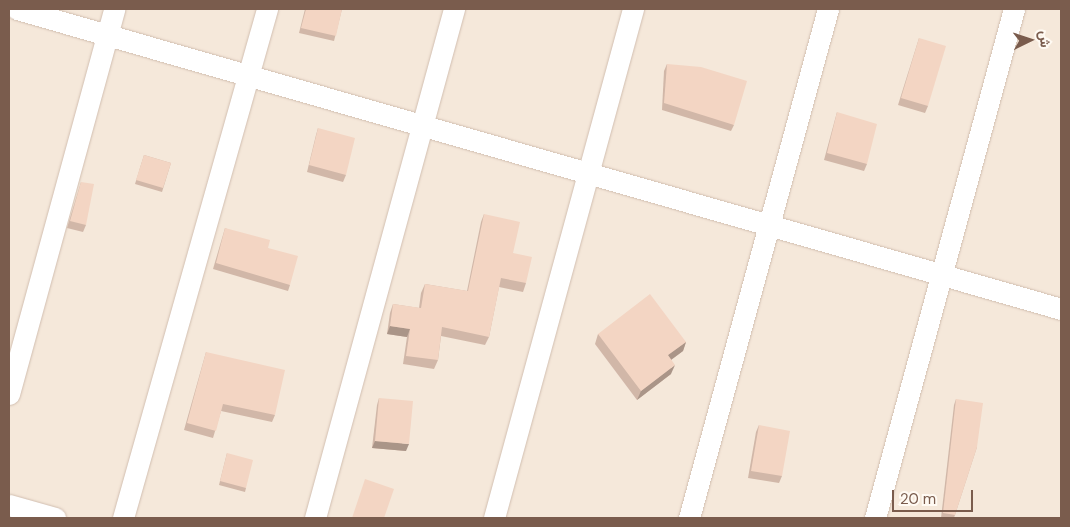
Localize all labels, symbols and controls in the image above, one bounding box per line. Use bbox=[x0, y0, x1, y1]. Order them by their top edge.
north arrow bbox=[1005, 15, 1055, 65]
text: ش bbox=[1035, 30, 1055, 48]
scale bar bbox=[895, 480, 976, 512]
text: 20 m bbox=[900, 489, 936, 509]

